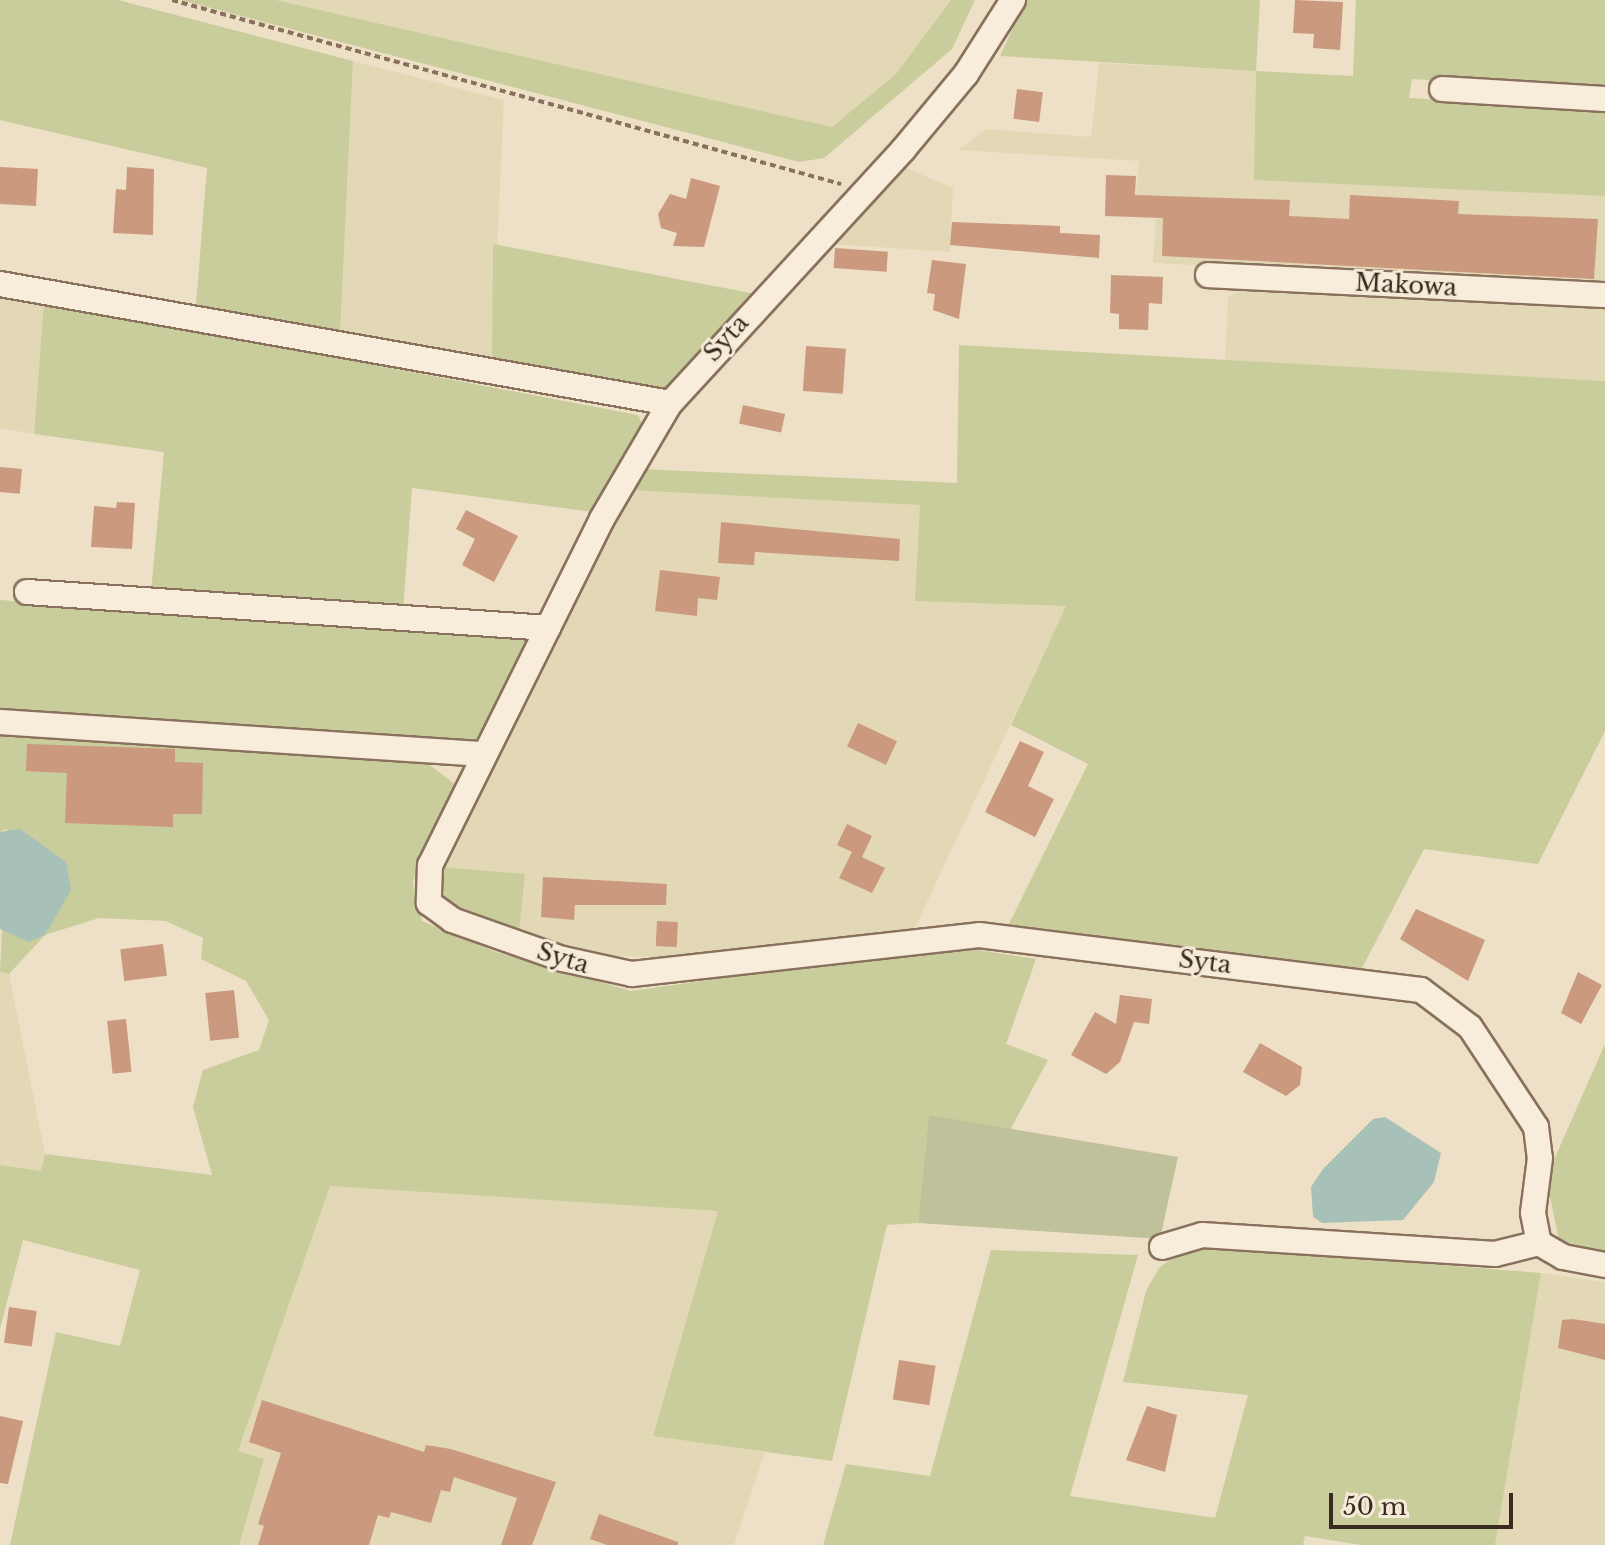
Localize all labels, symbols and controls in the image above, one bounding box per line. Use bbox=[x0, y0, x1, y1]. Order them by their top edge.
street label: Makowa bbox=[1354, 268, 1458, 302]
street label: Syta bbox=[698, 309, 754, 367]
street label: Syta bbox=[534, 937, 592, 979]
street label: Syta bbox=[1177, 944, 1233, 980]
scale bar bbox=[1333, 1477, 1517, 1527]
text: 50 m bbox=[1343, 1492, 1406, 1521]

